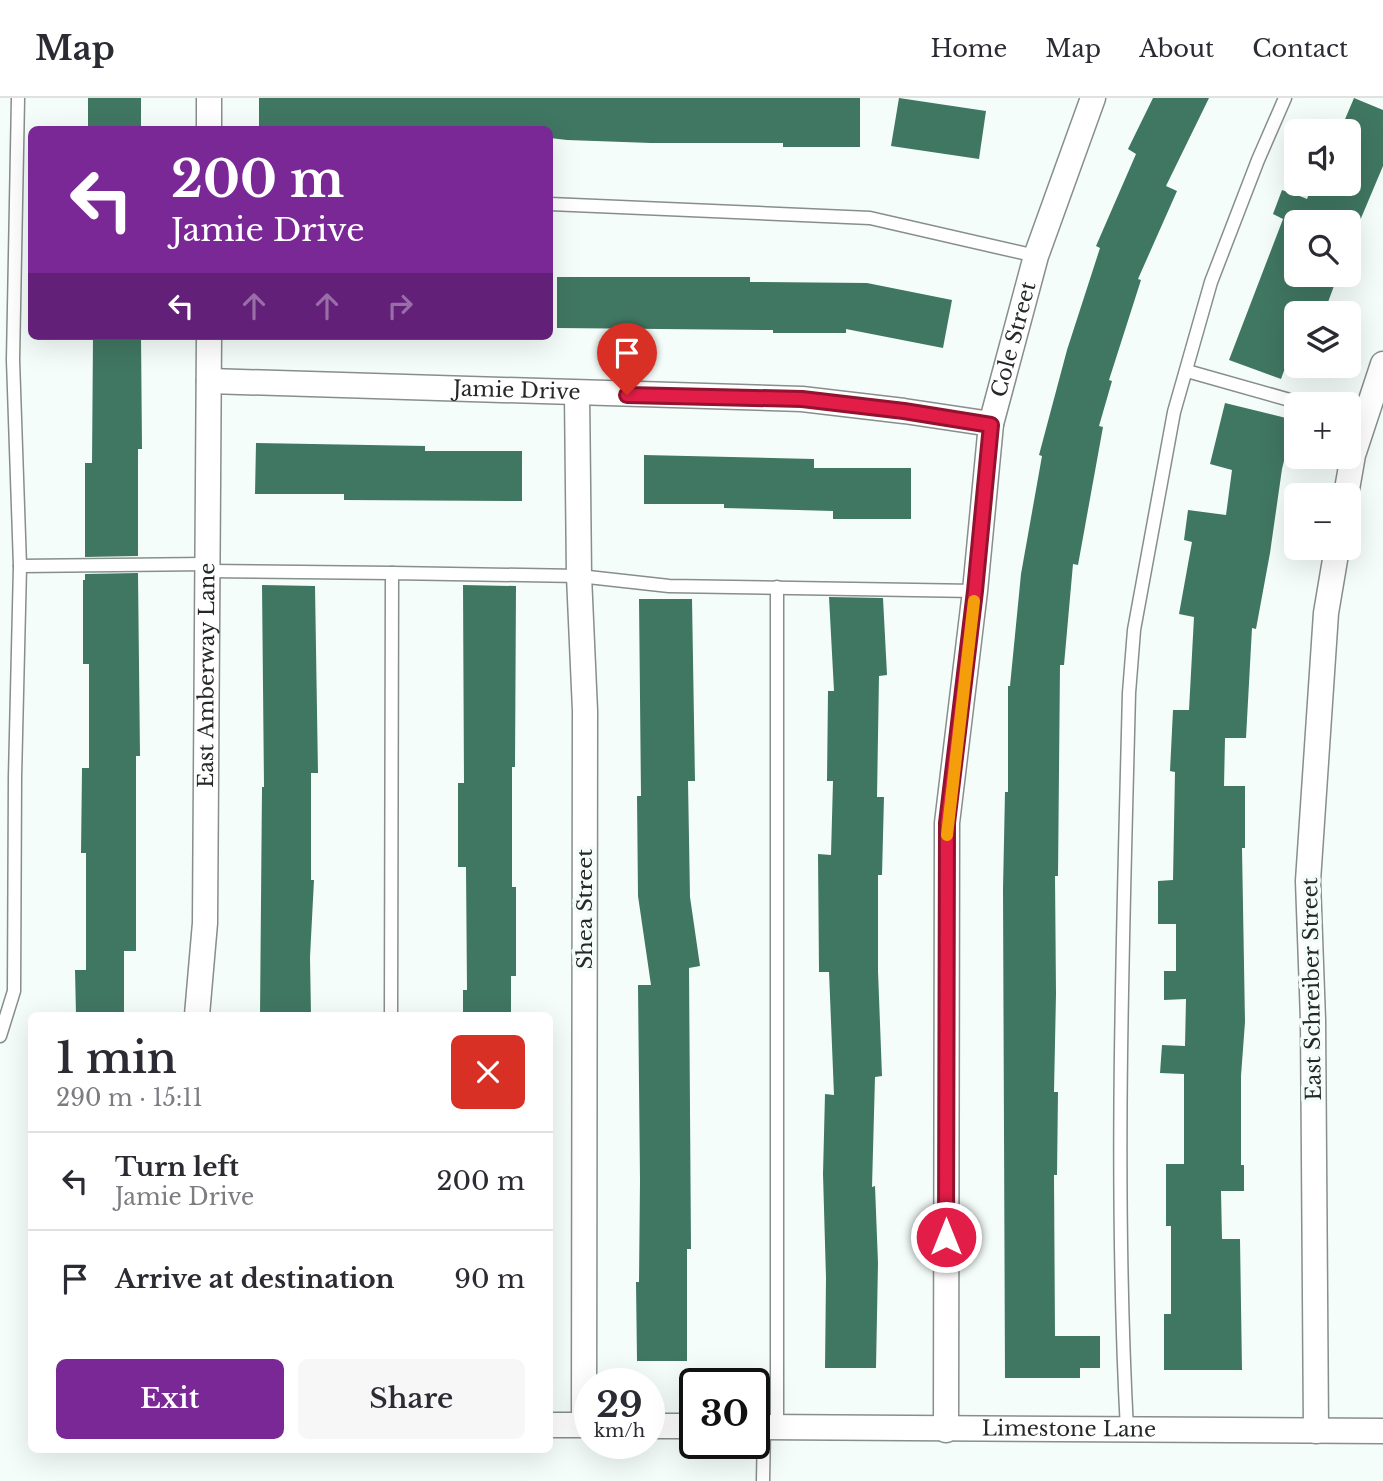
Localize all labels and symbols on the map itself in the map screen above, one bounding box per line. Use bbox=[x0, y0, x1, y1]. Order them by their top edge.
street label: Cole Street bbox=[986, 279, 1042, 400]
pin bbox=[597, 323, 657, 395]
street label: Jamie Drive bbox=[450, 375, 581, 405]
street label: East Amberway Lane bbox=[193, 563, 220, 788]
street label: Shea Street bbox=[572, 849, 598, 969]
street label: East Schreiber Street bbox=[1297, 877, 1327, 1101]
position arrow bbox=[909, 1200, 983, 1274]
speed limit sign: 30 bbox=[679, 1368, 770, 1459]
street label: Limestone Lane bbox=[982, 1415, 1156, 1443]

